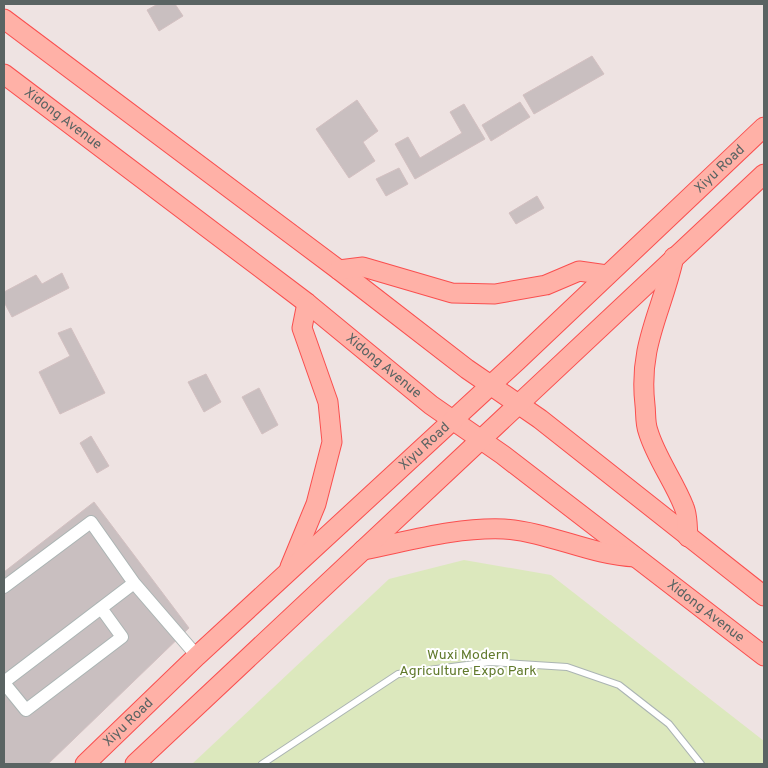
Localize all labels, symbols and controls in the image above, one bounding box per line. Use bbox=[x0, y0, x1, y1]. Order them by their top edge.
street label: Xidong Avenue bbox=[21, 84, 105, 153]
street label: Xiyu Road bbox=[691, 141, 748, 197]
street label: Xidong Avenue bbox=[342, 330, 425, 402]
street label: Xiyu Road bbox=[396, 419, 453, 474]
street label: Xidong Avenue bbox=[664, 576, 748, 646]
park label: Wuxi Modern Agriculture Expo Park bbox=[399, 647, 537, 680]
street label: Xiyu Road bbox=[100, 694, 157, 750]

